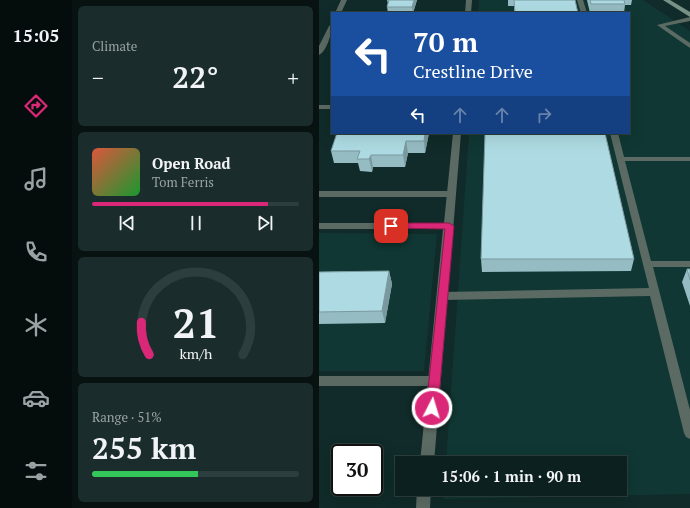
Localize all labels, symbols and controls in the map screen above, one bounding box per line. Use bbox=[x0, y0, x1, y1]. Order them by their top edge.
text: 15:05 bbox=[13, 23, 59, 47]
text: 70 m bbox=[413, 23, 478, 60]
icon: left bbox=[347, 28, 399, 80]
text: Climate bbox=[92, 37, 137, 55]
text: 22° bbox=[172, 57, 219, 97]
text: Crestline Drive bbox=[413, 59, 533, 83]
text: − bbox=[92, 63, 104, 92]
text: + bbox=[287, 63, 299, 92]
icon: directions bbox=[22, 92, 50, 120]
icon: left bbox=[407, 104, 429, 126]
icon: ahead bbox=[449, 104, 471, 126]
icon: ahead bbox=[491, 104, 513, 126]
icon: right bbox=[533, 104, 555, 126]
text: Open Road bbox=[152, 153, 231, 173]
icon: music bbox=[22, 165, 50, 193]
text: Tom Ferris bbox=[152, 173, 214, 191]
pin bbox=[374, 209, 408, 243]
icon: previous bbox=[116, 212, 138, 234]
icon: pause bbox=[185, 212, 207, 234]
icon: next bbox=[254, 212, 276, 234]
icon: arrive bbox=[380, 215, 402, 237]
icon: phone bbox=[22, 238, 50, 266]
text: 21 bbox=[172, 295, 219, 350]
icon: climate bbox=[22, 311, 50, 339]
text: km/h bbox=[179, 343, 213, 362]
icon: car bbox=[22, 384, 50, 412]
position arrow bbox=[411, 387, 453, 429]
text: Range · 51% bbox=[92, 408, 162, 426]
text: 255 km bbox=[92, 428, 196, 468]
speed limit sign: 30 bbox=[331, 444, 383, 496]
icon: filters bbox=[22, 457, 50, 485]
text: 15:06 · 1 min · 90 m bbox=[441, 466, 581, 486]

